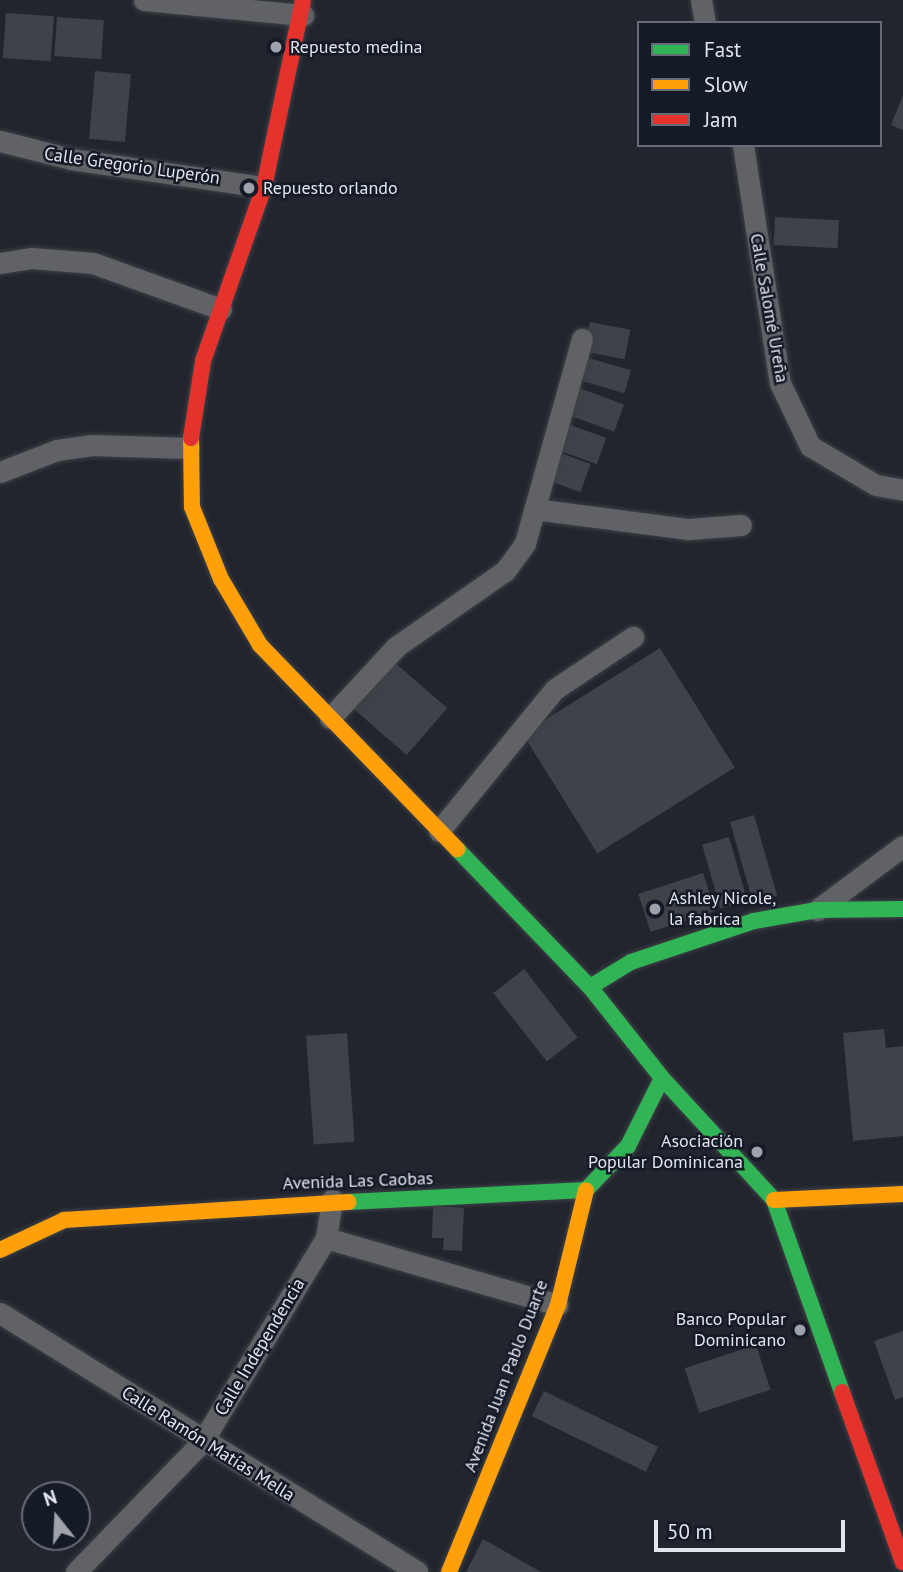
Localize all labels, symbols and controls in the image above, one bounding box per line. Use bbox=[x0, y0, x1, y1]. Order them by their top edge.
legend bbox=[637, 21, 882, 147]
place label: Repuesto medina bbox=[290, 36, 423, 58]
text: Fast bbox=[704, 36, 741, 63]
marker: Repuesto medina bbox=[268, 39, 284, 55]
text: Slow bbox=[704, 71, 748, 98]
text: Jam bbox=[704, 106, 738, 133]
street label: Calle Gregorio Luperón bbox=[43, 143, 221, 189]
place label: Repuesto orlando bbox=[263, 177, 398, 199]
marker: Repuesto orlando bbox=[241, 180, 257, 196]
street label: Calle Salomé Ureña bbox=[745, 232, 793, 384]
place label: Ashley Nicole, la fabrica bbox=[669, 888, 777, 930]
marker: Ashley Nicole, la fabrica bbox=[647, 901, 663, 917]
place label: Asociación Popular Dominicana bbox=[588, 1131, 743, 1174]
marker: Asociación Popular Dominicana bbox=[749, 1144, 765, 1160]
street label: Avenida Las Caobas bbox=[282, 1168, 434, 1194]
street label: Calle Independencia bbox=[210, 1274, 310, 1420]
street label: Avenida Juan Pablo Duarte bbox=[459, 1277, 553, 1475]
place label: Banco Popular Dominicano bbox=[676, 1309, 786, 1352]
marker: Banco Popular Dominicano bbox=[792, 1322, 808, 1338]
street label: Calle Ramón Matías Mella bbox=[117, 1382, 299, 1506]
north arrow bbox=[21, 1481, 91, 1551]
text: N bbox=[40, 1485, 60, 1511]
scale bar bbox=[658, 1506, 849, 1550]
text: 50 m bbox=[667, 1518, 713, 1545]

